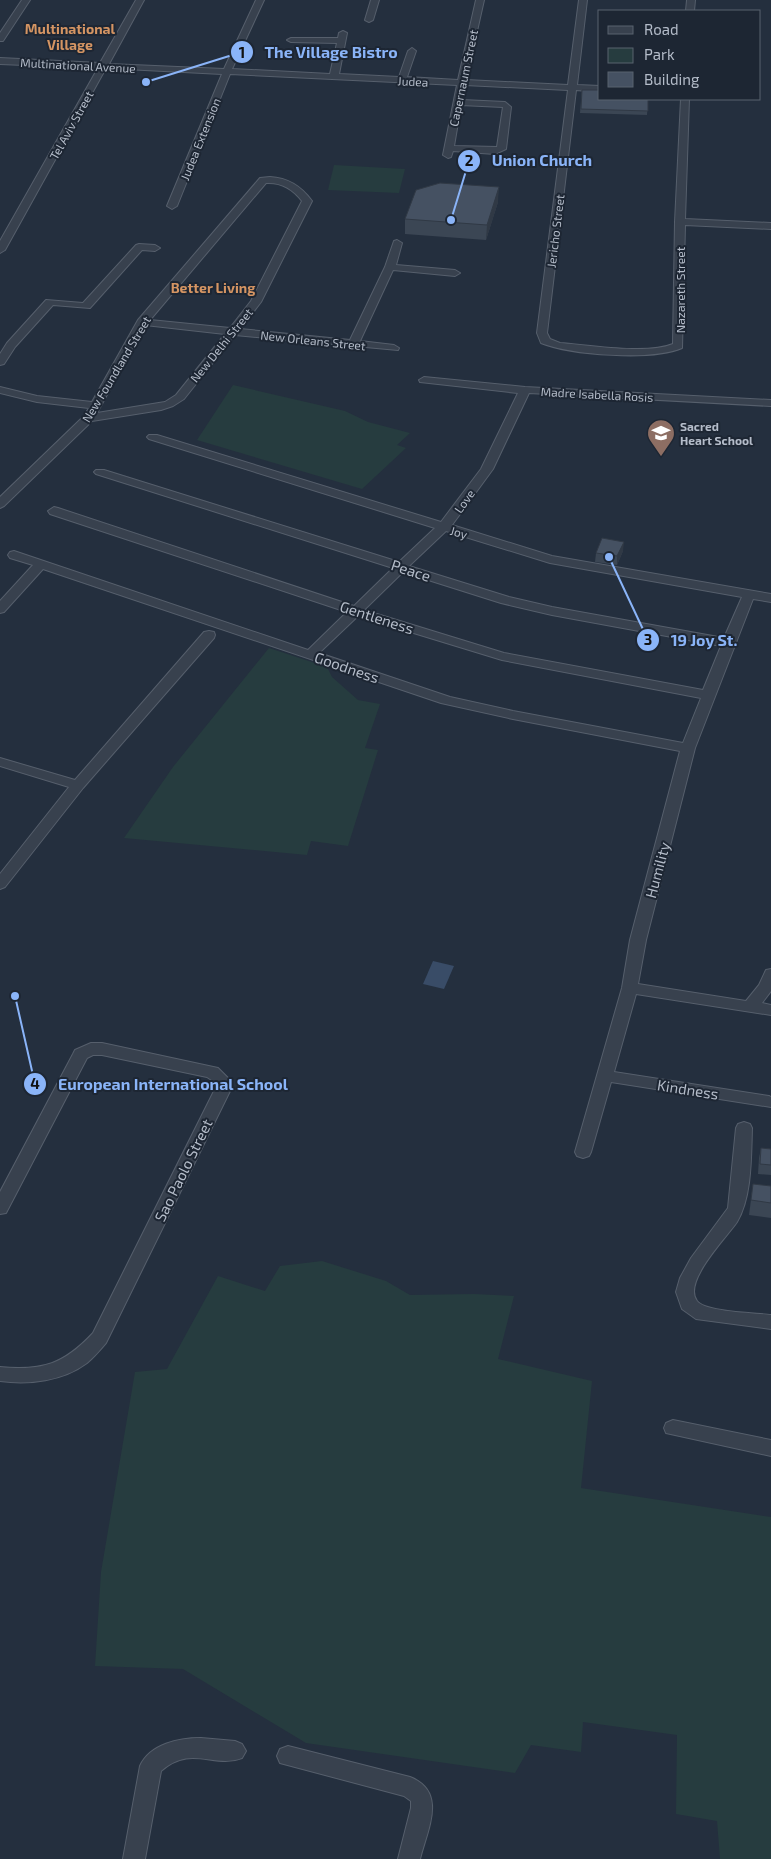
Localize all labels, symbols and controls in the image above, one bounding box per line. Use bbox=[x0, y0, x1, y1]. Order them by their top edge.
legend bbox=[598, 10, 761, 100]
district label: Multinational Village bbox=[25, 20, 116, 53]
text: Road bbox=[644, 20, 679, 38]
street label: Capernaum Street bbox=[446, 28, 480, 128]
callout: The Village Bistro bbox=[229, 37, 408, 68]
text: The Village Bistro bbox=[264, 42, 398, 61]
text: 1 bbox=[239, 43, 245, 61]
text: Park bbox=[644, 45, 675, 63]
street label: Multinational Avenue bbox=[20, 55, 136, 75]
text: Building bbox=[644, 70, 700, 88]
street label: Judea bbox=[397, 73, 429, 89]
street label: Tel Aviv Street bbox=[46, 88, 96, 162]
street label: Judea Extension bbox=[177, 96, 223, 182]
callout: Union Church bbox=[457, 145, 602, 176]
text: Union Church bbox=[492, 150, 592, 169]
text: 2 bbox=[465, 151, 474, 169]
street label: Jericho Street bbox=[544, 193, 567, 269]
street label: Nazareth Street bbox=[673, 246, 687, 333]
district label: Better Living bbox=[171, 279, 255, 296]
street label: New Delhi Street bbox=[187, 305, 255, 385]
street label: New Foundland Street bbox=[79, 313, 153, 424]
street label: New Orleans Street bbox=[260, 328, 367, 353]
street label: Madre Isabella Rosis bbox=[540, 384, 654, 404]
school or university icon: Sacred Heart School bbox=[646, 418, 676, 457]
place label: Sacred Heart School bbox=[680, 419, 753, 447]
street label: Love bbox=[451, 486, 477, 516]
street label: Joy bbox=[449, 523, 470, 541]
street label: Peace bbox=[389, 555, 433, 585]
street label: Gentleness bbox=[338, 597, 416, 637]
callout: 19 Joy St. bbox=[635, 624, 748, 655]
text: 3 bbox=[644, 630, 652, 648]
text: 19 Joy St. bbox=[671, 630, 737, 650]
street label: Goodness bbox=[312, 648, 382, 686]
street label: Humility bbox=[641, 840, 673, 900]
callout: European International School bbox=[23, 1069, 298, 1100]
text: 4 bbox=[30, 1074, 40, 1092]
text: European International School bbox=[58, 1074, 289, 1093]
street label: Kindness bbox=[656, 1075, 720, 1103]
street label: Sao Paolo Street bbox=[150, 1115, 216, 1224]

